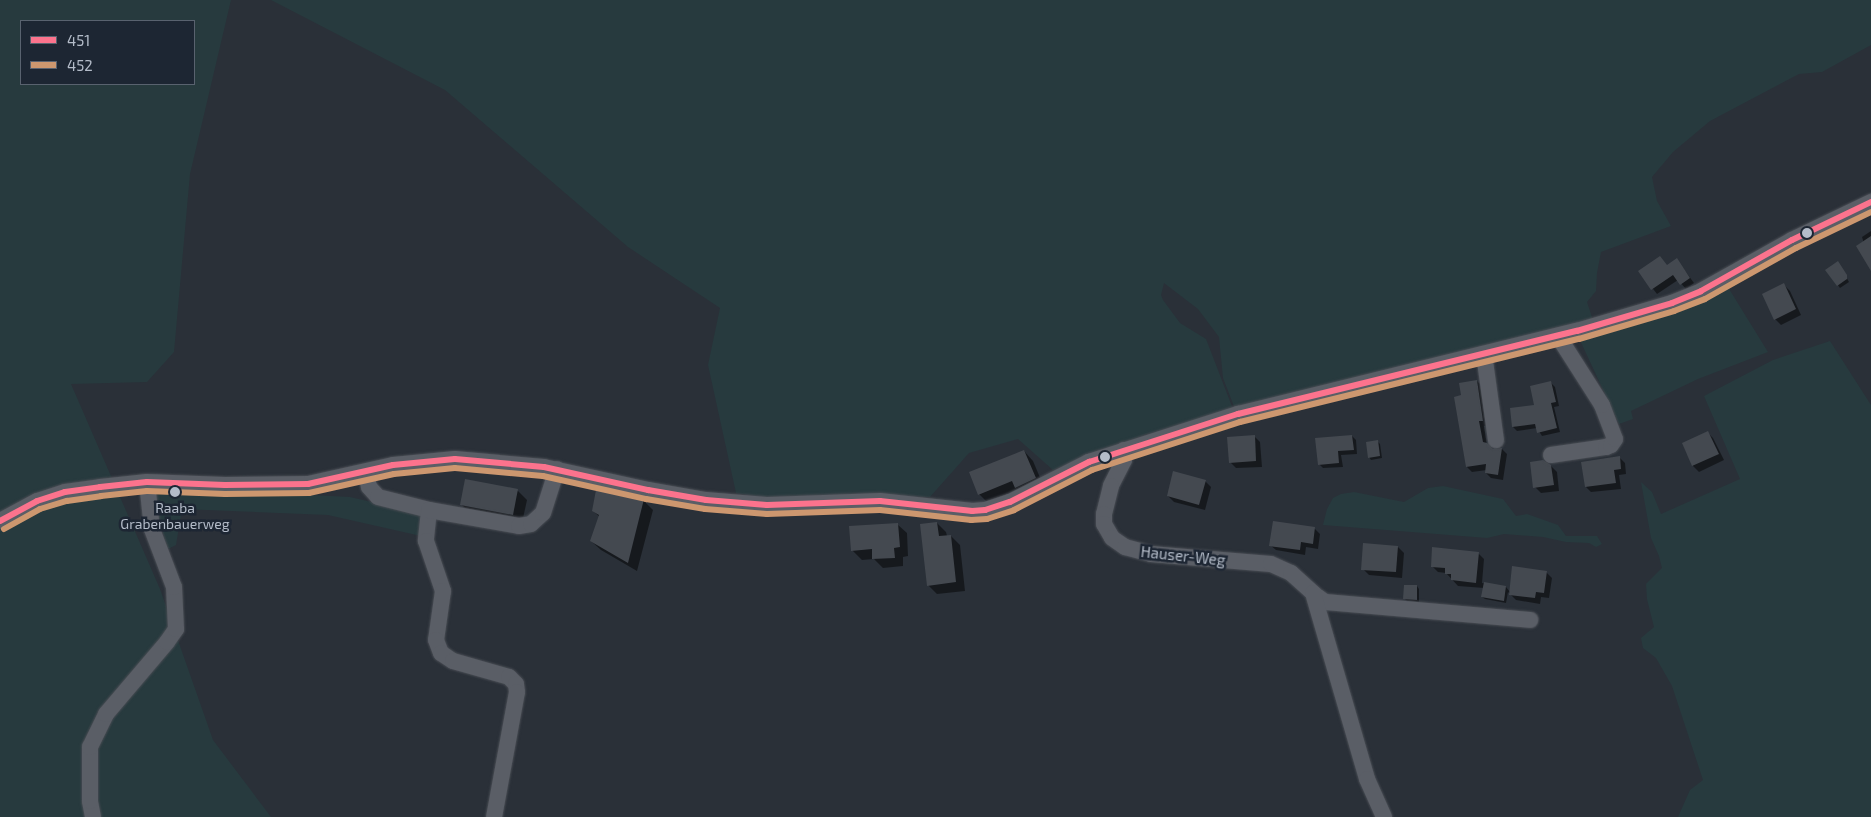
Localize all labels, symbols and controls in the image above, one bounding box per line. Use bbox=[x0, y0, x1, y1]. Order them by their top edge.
legend bbox=[20, 20, 195, 85]
text: 451 bbox=[67, 31, 90, 49]
text: 452 bbox=[67, 56, 93, 74]
unlabelled marker bbox=[1802, 228, 1812, 238]
unlabelled marker bbox=[1100, 452, 1110, 462]
marker: Raaba Grabenbauerweg bbox=[170, 487, 180, 497]
place label: Raaba Grabenbauerweg bbox=[120, 500, 230, 532]
street label: Hauser-Weg bbox=[1140, 543, 1226, 569]

